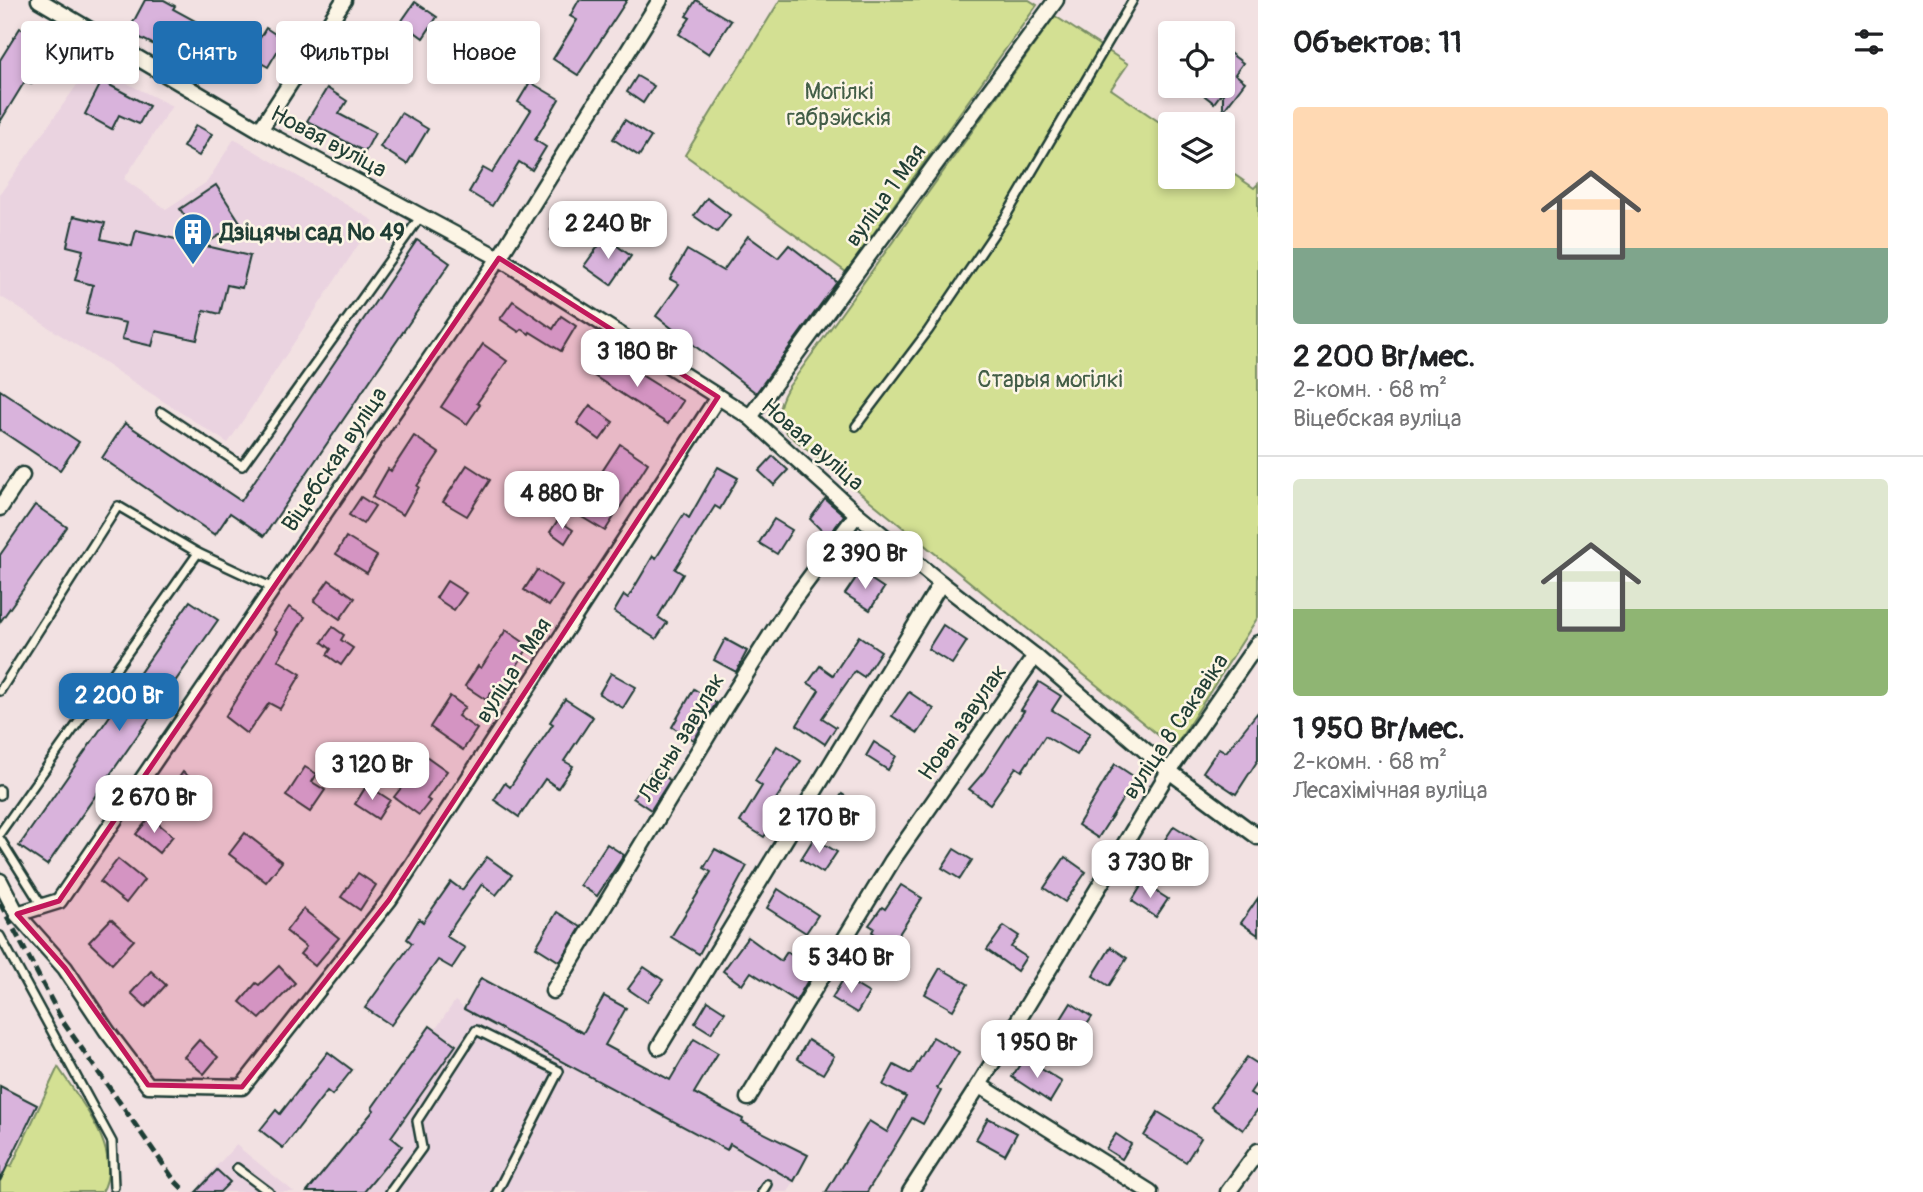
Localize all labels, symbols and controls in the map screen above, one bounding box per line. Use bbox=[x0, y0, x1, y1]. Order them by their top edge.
chip: Купить bbox=[21, 21, 139, 84]
chip: Снять bbox=[153, 21, 262, 84]
chip: Фильтры bbox=[276, 21, 413, 84]
chip: Новое bbox=[427, 21, 540, 84]
map controls bbox=[1158, 21, 1235, 189]
button: locate bbox=[1158, 21, 1235, 98]
icon: filters bbox=[1850, 23, 1888, 61]
text: Объектов: 11 bbox=[1293, 24, 1462, 61]
park label: Могілкі габрэйскія bbox=[787, 77, 891, 132]
street label: Новая вуліца bbox=[266, 99, 392, 184]
button: layers bbox=[1158, 112, 1235, 189]
street label: вуліца 1 Мая bbox=[839, 138, 932, 252]
icon: home bbox=[1528, 152, 1654, 278]
pin: 2 240 Br bbox=[536, 202, 680, 261]
text: 2 240 Br bbox=[565, 209, 651, 238]
building icon: Дзіцячы сад № 49 bbox=[172, 211, 214, 266]
place label: Дзіцячы сад № 49 bbox=[218, 218, 405, 247]
pin: 3 180 Br bbox=[565, 330, 709, 389]
text: 3 180 Br bbox=[597, 337, 677, 366]
text: 2 200 Br/мес. bbox=[1293, 338, 1475, 375]
park label: Старыя могілкі bbox=[977, 365, 1123, 394]
text: 2-комн. · 68 m² bbox=[1293, 375, 1447, 404]
street label: Віцебская вуліца bbox=[275, 381, 394, 537]
street label: Новая вуліца bbox=[755, 392, 870, 497]
text: Віцебская вуліца bbox=[1293, 404, 1462, 433]
pin: 4 880 Br bbox=[490, 472, 634, 531]
text: 4 880 Br bbox=[520, 479, 604, 508]
icon: home bbox=[1528, 524, 1654, 650]
pin: 2 390 Br bbox=[793, 532, 937, 591]
text: 2 390 Br bbox=[823, 539, 907, 568]
street label: вуліца 1 Мая bbox=[469, 612, 558, 728]
street label: вуліца 8 Сакавіка bbox=[1116, 648, 1235, 805]
street label: Новы завулак bbox=[912, 658, 1013, 786]
street label: Лясны завулак bbox=[631, 667, 731, 808]
pin: 2 200 Br bbox=[47, 674, 191, 733]
text: 2 200 Br bbox=[75, 681, 163, 710]
text: 1 950 Br/мес. bbox=[1293, 710, 1465, 747]
pin: 3 120 Br bbox=[300, 742, 444, 802]
text: 2-комн. · 68 m² bbox=[1293, 747, 1447, 776]
text: 3 120 Br bbox=[331, 750, 413, 779]
pin: 2 670 Br bbox=[82, 776, 226, 835]
text: Лесахімічная вуліца bbox=[1293, 776, 1487, 805]
text: 2 670 Br bbox=[111, 783, 197, 812]
pin: 2 170 Br bbox=[747, 796, 891, 855]
text: 2 170 Br bbox=[779, 803, 859, 832]
pin: 3 730 Br bbox=[1078, 841, 1222, 900]
text: 3 730 Br bbox=[1108, 848, 1192, 877]
pin: 5 340 Br bbox=[779, 936, 923, 995]
text: 5 340 Br bbox=[808, 943, 894, 972]
pin: 1 950 Br bbox=[965, 1020, 1109, 1080]
text: 1 950 Br bbox=[997, 1028, 1077, 1057]

